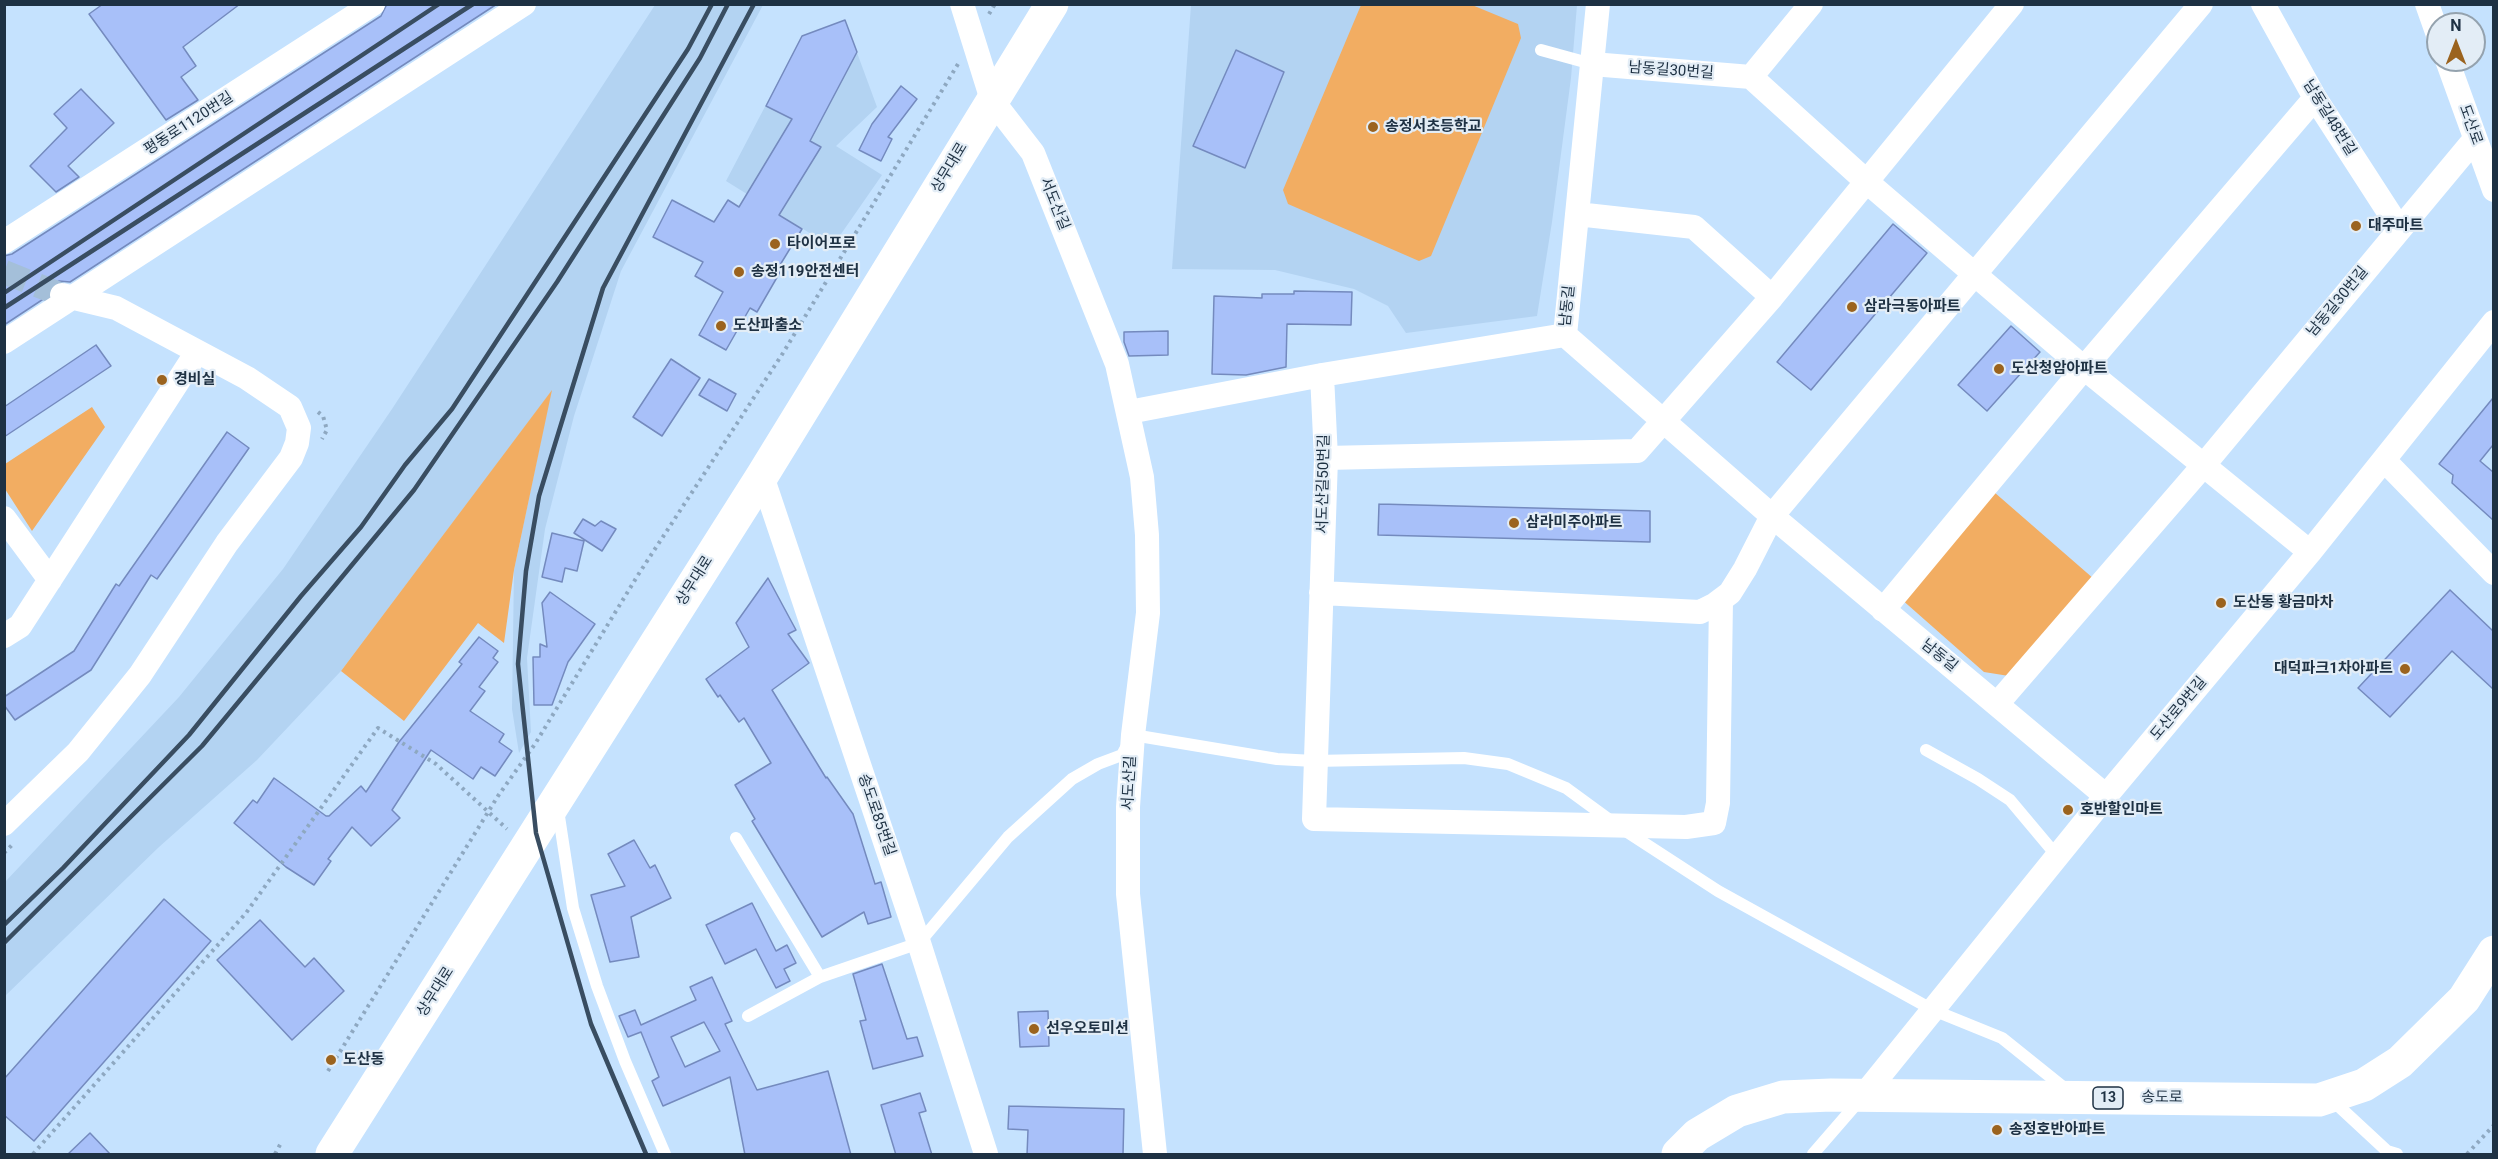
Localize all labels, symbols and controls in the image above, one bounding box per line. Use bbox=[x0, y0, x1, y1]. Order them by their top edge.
north arrow bbox=[2426, 12, 2486, 72]
text: N bbox=[2450, 16, 2462, 35]
street label: 남동길30번길 bbox=[1628, 59, 1714, 83]
street label: 남동길48번길 bbox=[2299, 77, 2359, 159]
street label: 평동로1120번길 bbox=[141, 88, 237, 160]
street label: 도산로 bbox=[2454, 102, 2486, 148]
place label: 송정서초등학교 bbox=[1385, 118, 1482, 136]
marker: 송정서초등학교 bbox=[1366, 120, 1380, 134]
street label: 상무대로 bbox=[928, 140, 972, 196]
street label: 서도산길 bbox=[1035, 175, 1073, 233]
place label: 대주마트 bbox=[2368, 217, 2423, 235]
marker: 대주마트 bbox=[2349, 219, 2363, 233]
place label: 타이어프로 bbox=[787, 235, 856, 253]
marker: 타이어프로 bbox=[768, 237, 782, 251]
place label: 송정119안전센터 bbox=[751, 263, 860, 281]
street label: 남동길30번길 bbox=[2304, 263, 2372, 341]
marker: 송정119안전센터 bbox=[732, 265, 746, 279]
street label: 남동길 bbox=[1557, 284, 1579, 328]
place label: 삼라극동아파트 bbox=[1864, 298, 1961, 316]
marker: 삼라극동아파트 bbox=[1845, 300, 1859, 314]
place label: 도산파출소 bbox=[733, 317, 802, 335]
marker: 도산파출소 bbox=[714, 319, 728, 333]
place label: 도산청암아파트 bbox=[2011, 360, 2108, 378]
marker: 도산청암아파트 bbox=[1992, 362, 2006, 376]
place label: 경비실 bbox=[174, 371, 215, 389]
marker: 경비실 bbox=[155, 373, 169, 387]
street label: 서도산길50번길 bbox=[1314, 434, 1334, 534]
place label: 삼라미주아파트 bbox=[1526, 514, 1623, 532]
marker: 삼라미주아파트 bbox=[1507, 516, 1521, 530]
street label: 상무대로 bbox=[673, 553, 717, 609]
place label: 도산동 황금마차 bbox=[2233, 594, 2333, 612]
marker: 도산동 황금마차 bbox=[2214, 596, 2228, 610]
street label: 남동길 bbox=[1917, 636, 1961, 676]
place label: 대덕파크1차아파트 bbox=[2274, 660, 2393, 678]
marker: 대덕파크1차아파트 bbox=[2398, 662, 2412, 676]
street label: 도산로9번길 bbox=[2147, 674, 2211, 744]
street label: 서도산길 bbox=[1120, 755, 1140, 811]
street label: 송도로85번길 bbox=[854, 771, 898, 859]
place label: 호반할인마트 bbox=[2080, 801, 2163, 819]
marker: 호반할인마트 bbox=[2061, 803, 2075, 817]
street label: 상무대로 bbox=[414, 964, 458, 1020]
place label: 선우오토미션 bbox=[1046, 1020, 1129, 1038]
marker: 선우오토미션 bbox=[1027, 1022, 1041, 1036]
place label: 도산동 bbox=[343, 1051, 384, 1069]
marker: 도산동 bbox=[324, 1053, 338, 1067]
road number: 13 bbox=[2093, 1087, 2123, 1109]
street label: 송도로 bbox=[2141, 1089, 2183, 1107]
place label: 송정호반아파트 bbox=[2009, 1121, 2106, 1139]
marker: 송정호반아파트 bbox=[1990, 1123, 2004, 1137]

